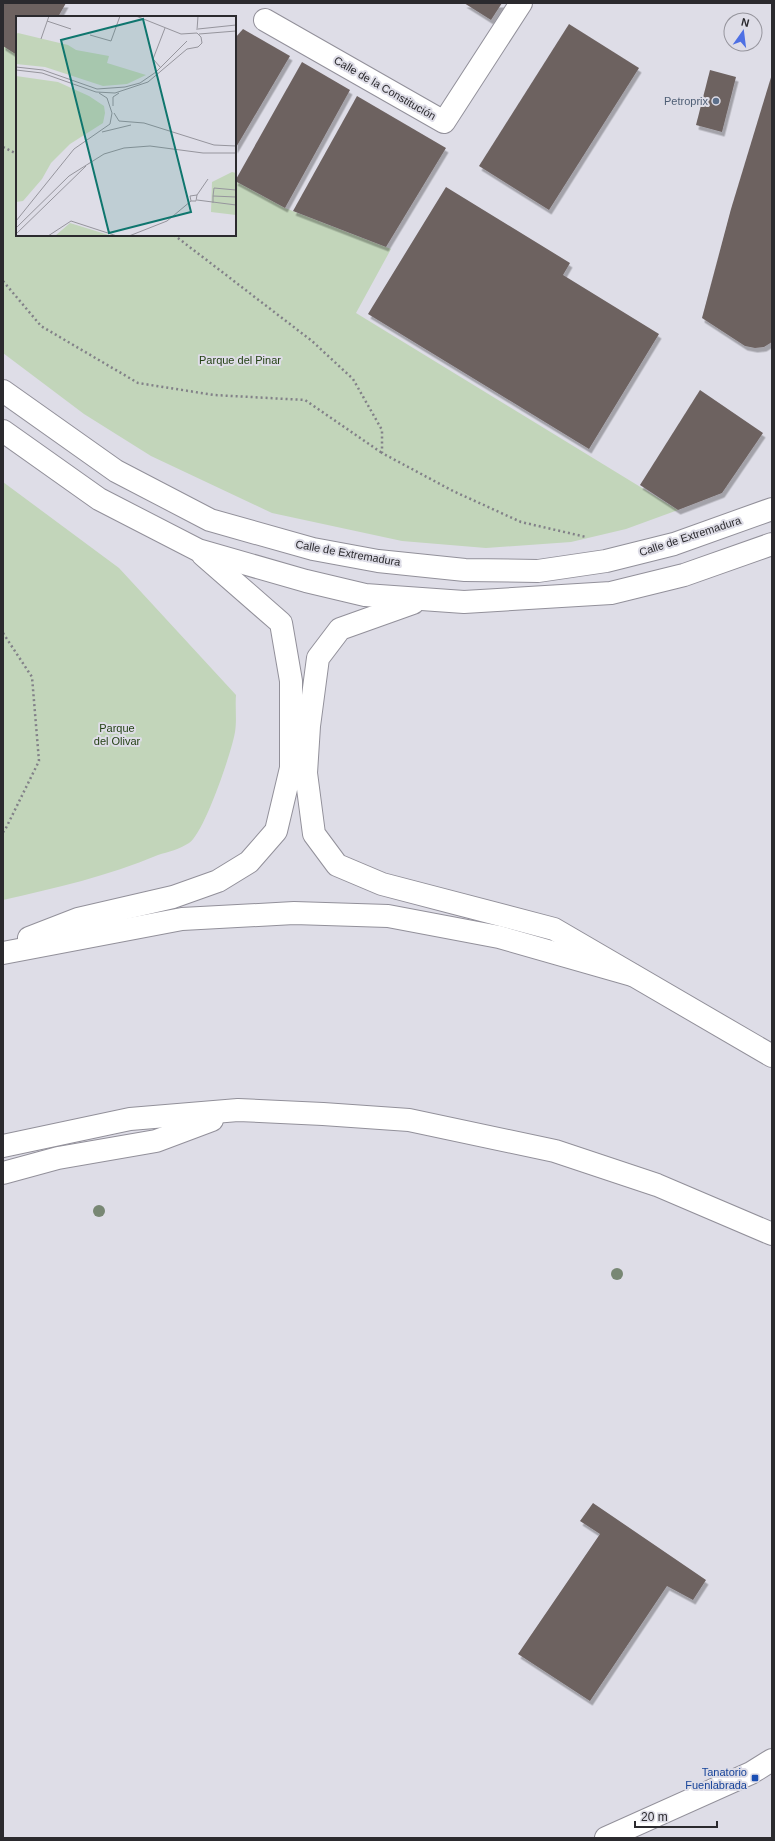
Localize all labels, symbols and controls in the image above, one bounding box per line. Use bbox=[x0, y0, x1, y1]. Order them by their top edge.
north arrow bbox=[723, 12, 763, 52]
inset map bbox=[16, 16, 236, 236]
text: N bbox=[740, 16, 751, 29]
street label: Calle de la Constitución bbox=[332, 54, 438, 122]
place label: Petroprix bbox=[664, 95, 708, 107]
marker: Petroprix bbox=[711, 96, 721, 106]
park label: Parque del Pinar bbox=[199, 354, 281, 366]
street label: Calle de Extremadura bbox=[638, 514, 743, 558]
street label: Calle de Extremadura bbox=[295, 538, 402, 568]
park label: Parque del Olivar bbox=[94, 722, 141, 747]
place label: Tanatorio Fuenlabrada bbox=[685, 1766, 748, 1791]
marker: Tanatorio Fuenlabrada bbox=[750, 1773, 760, 1783]
scale bar bbox=[635, 1803, 717, 1829]
text: 20 m bbox=[641, 1810, 668, 1824]

